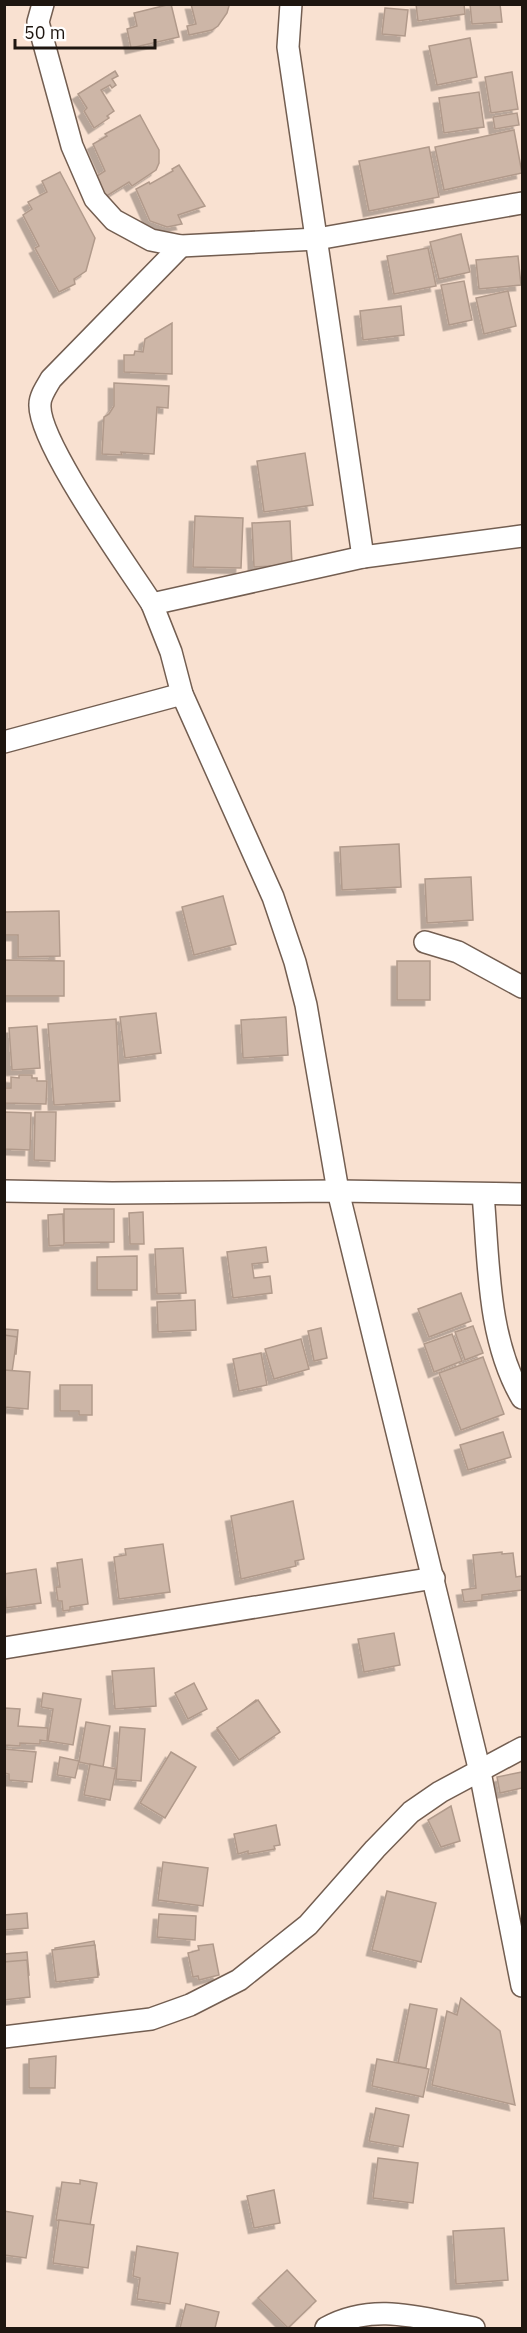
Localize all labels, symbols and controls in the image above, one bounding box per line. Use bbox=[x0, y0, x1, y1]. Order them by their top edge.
scale bar bbox=[15, 12, 154, 50]
text: 50 m bbox=[24, 21, 66, 44]

